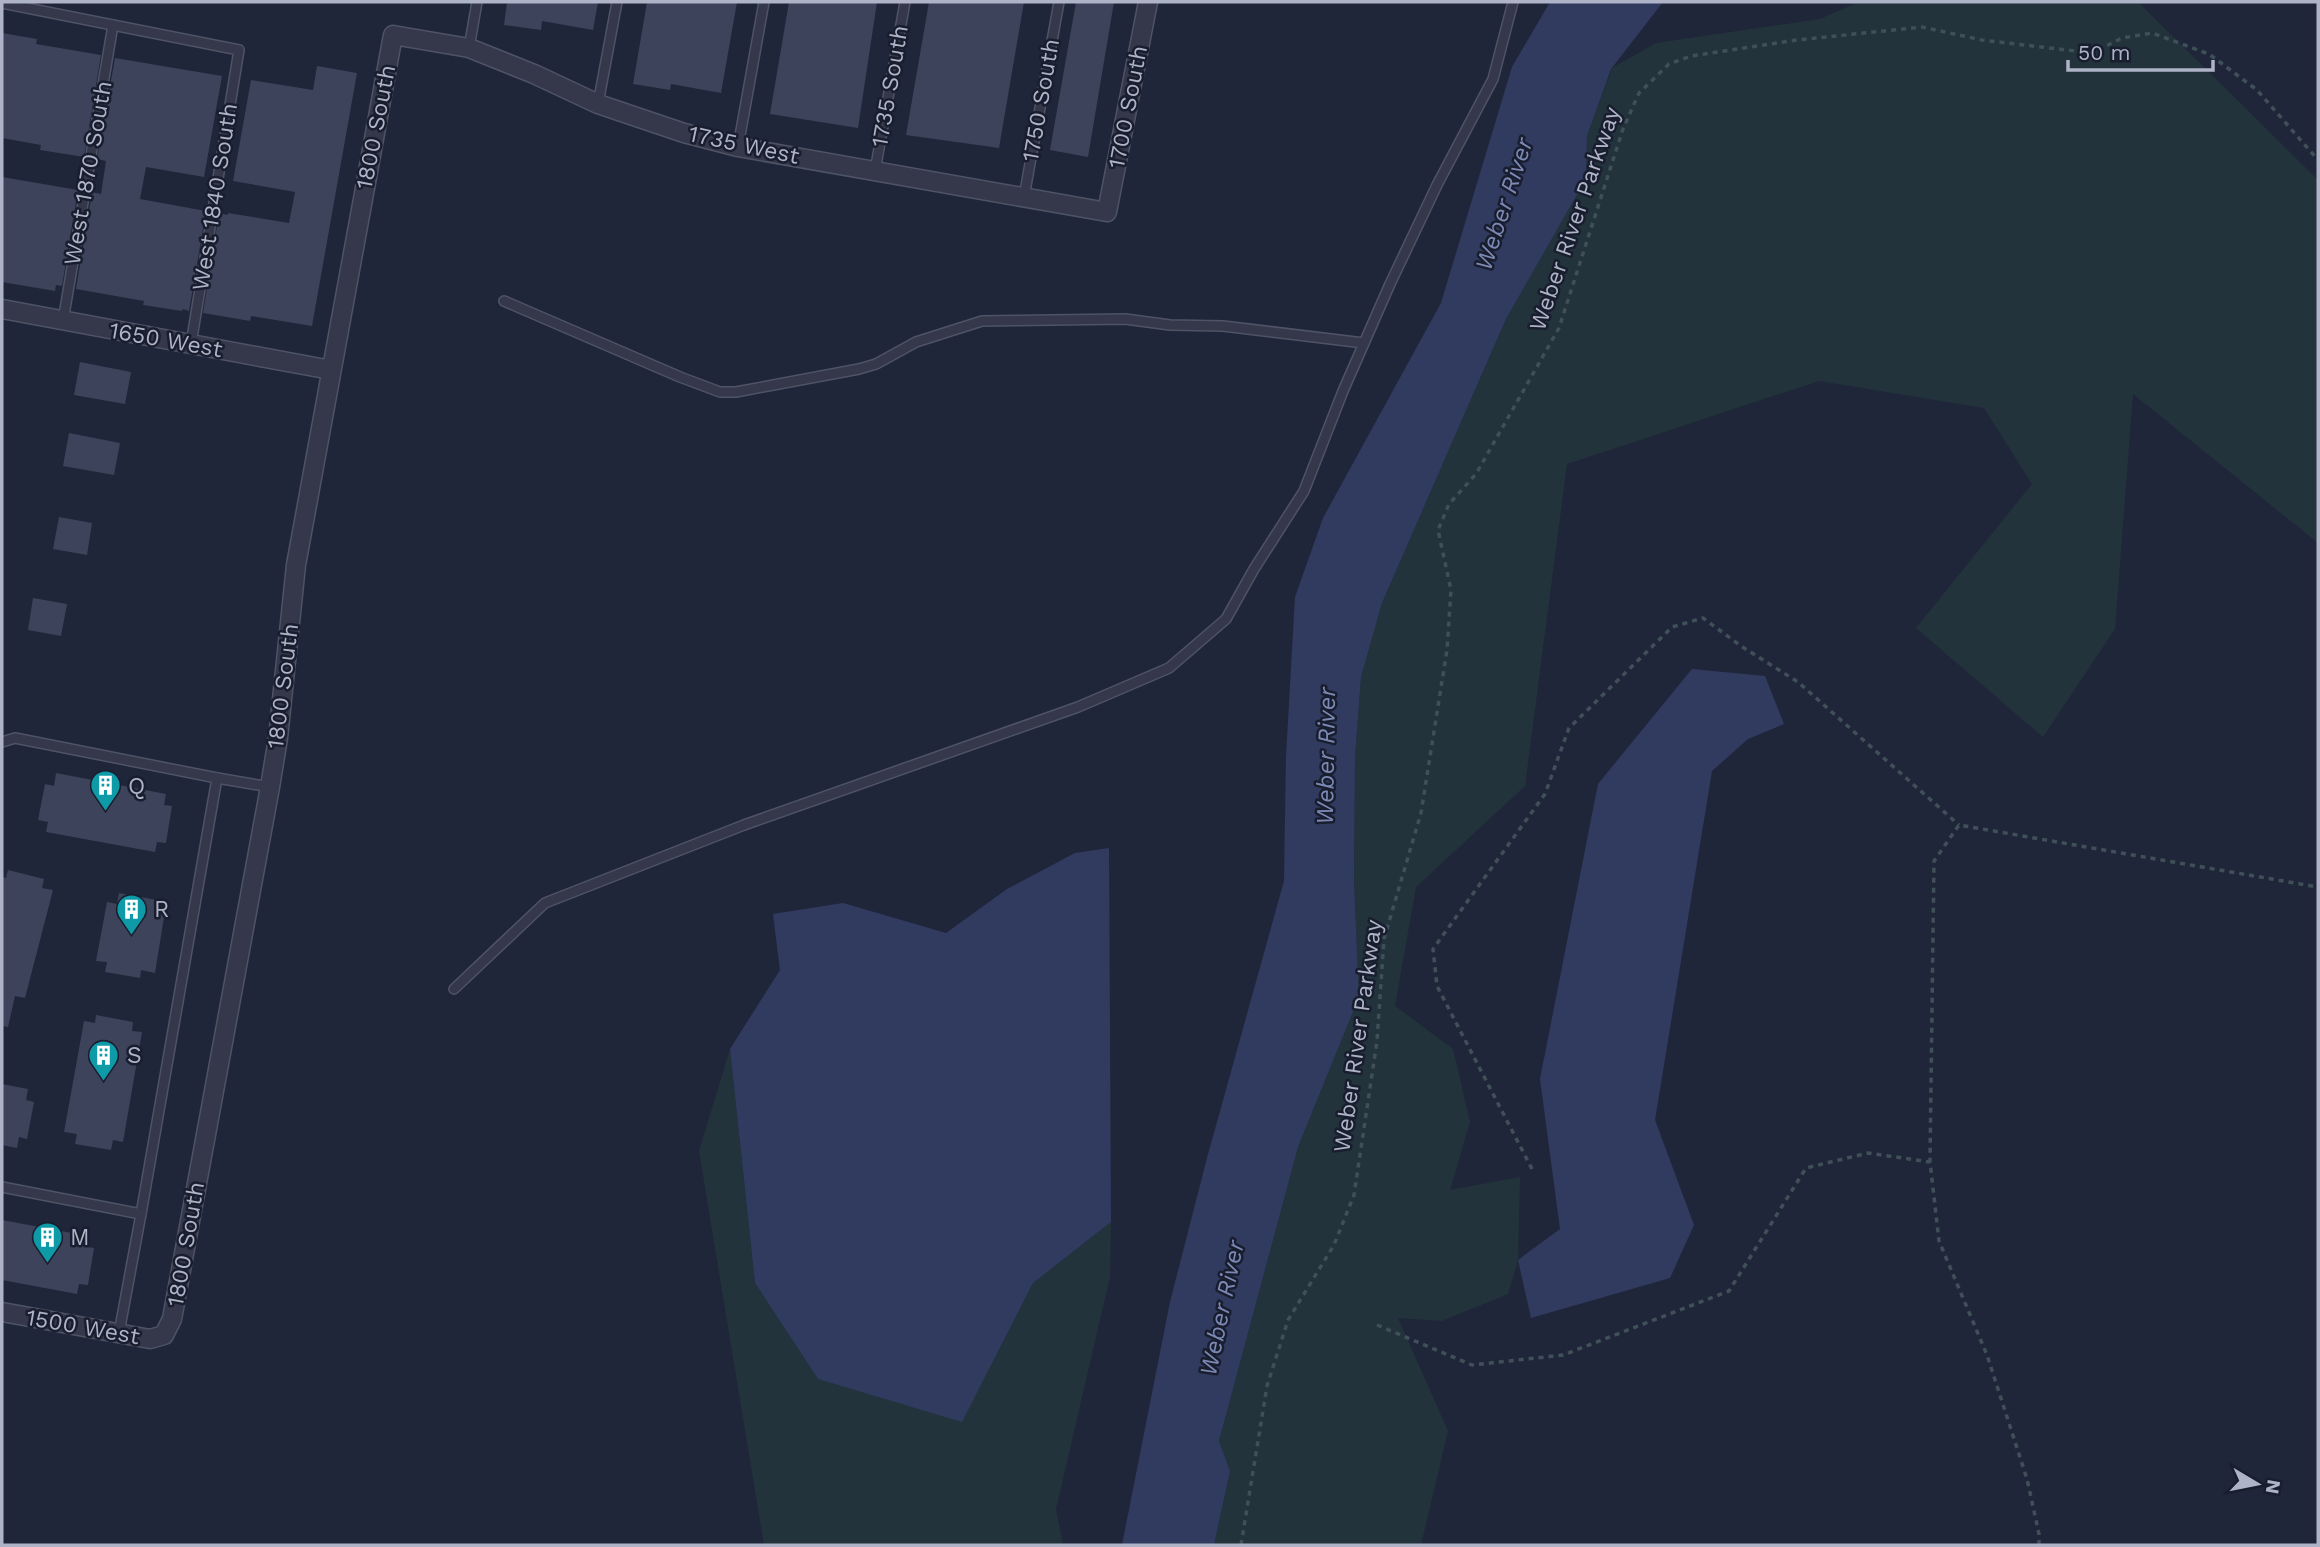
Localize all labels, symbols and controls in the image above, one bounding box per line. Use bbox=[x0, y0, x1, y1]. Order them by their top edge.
street label: 1735 South bbox=[866, 23, 914, 149]
scale bar bbox=[2068, 28, 2213, 72]
street label: 1750 South bbox=[1017, 37, 1065, 163]
text: 50 m bbox=[2078, 40, 2130, 65]
street label: 1700 South bbox=[1103, 43, 1153, 171]
street label: 1800 South bbox=[351, 62, 401, 192]
street label: West 1870 South bbox=[58, 78, 118, 268]
street label: West 1840 South bbox=[187, 101, 243, 293]
street label: Weber River Parkway bbox=[1524, 103, 1626, 334]
street label: 1735 West bbox=[686, 120, 802, 170]
water label: Weber River bbox=[1469, 133, 1539, 274]
street label: 1650 West bbox=[107, 317, 225, 363]
street label: 1800 South bbox=[262, 622, 304, 750]
water label: Weber River bbox=[1311, 685, 1341, 825]
building icon: Q bbox=[88, 769, 122, 813]
place label: Q bbox=[128, 773, 145, 800]
building icon: R bbox=[114, 892, 148, 936]
place label: R bbox=[154, 896, 169, 923]
street label: Weber River Parkway bbox=[1328, 918, 1388, 1154]
building icon: S bbox=[87, 1038, 121, 1082]
place label: S bbox=[127, 1042, 142, 1069]
street label: 1800 South bbox=[162, 1180, 210, 1308]
building icon: M bbox=[30, 1220, 64, 1264]
place label: M bbox=[70, 1224, 90, 1251]
water label: Weber River bbox=[1194, 1236, 1250, 1378]
street label: 1500 West bbox=[24, 1304, 142, 1350]
north arrow bbox=[2222, 1449, 2292, 1519]
text: N bbox=[2261, 1478, 2286, 1496]

